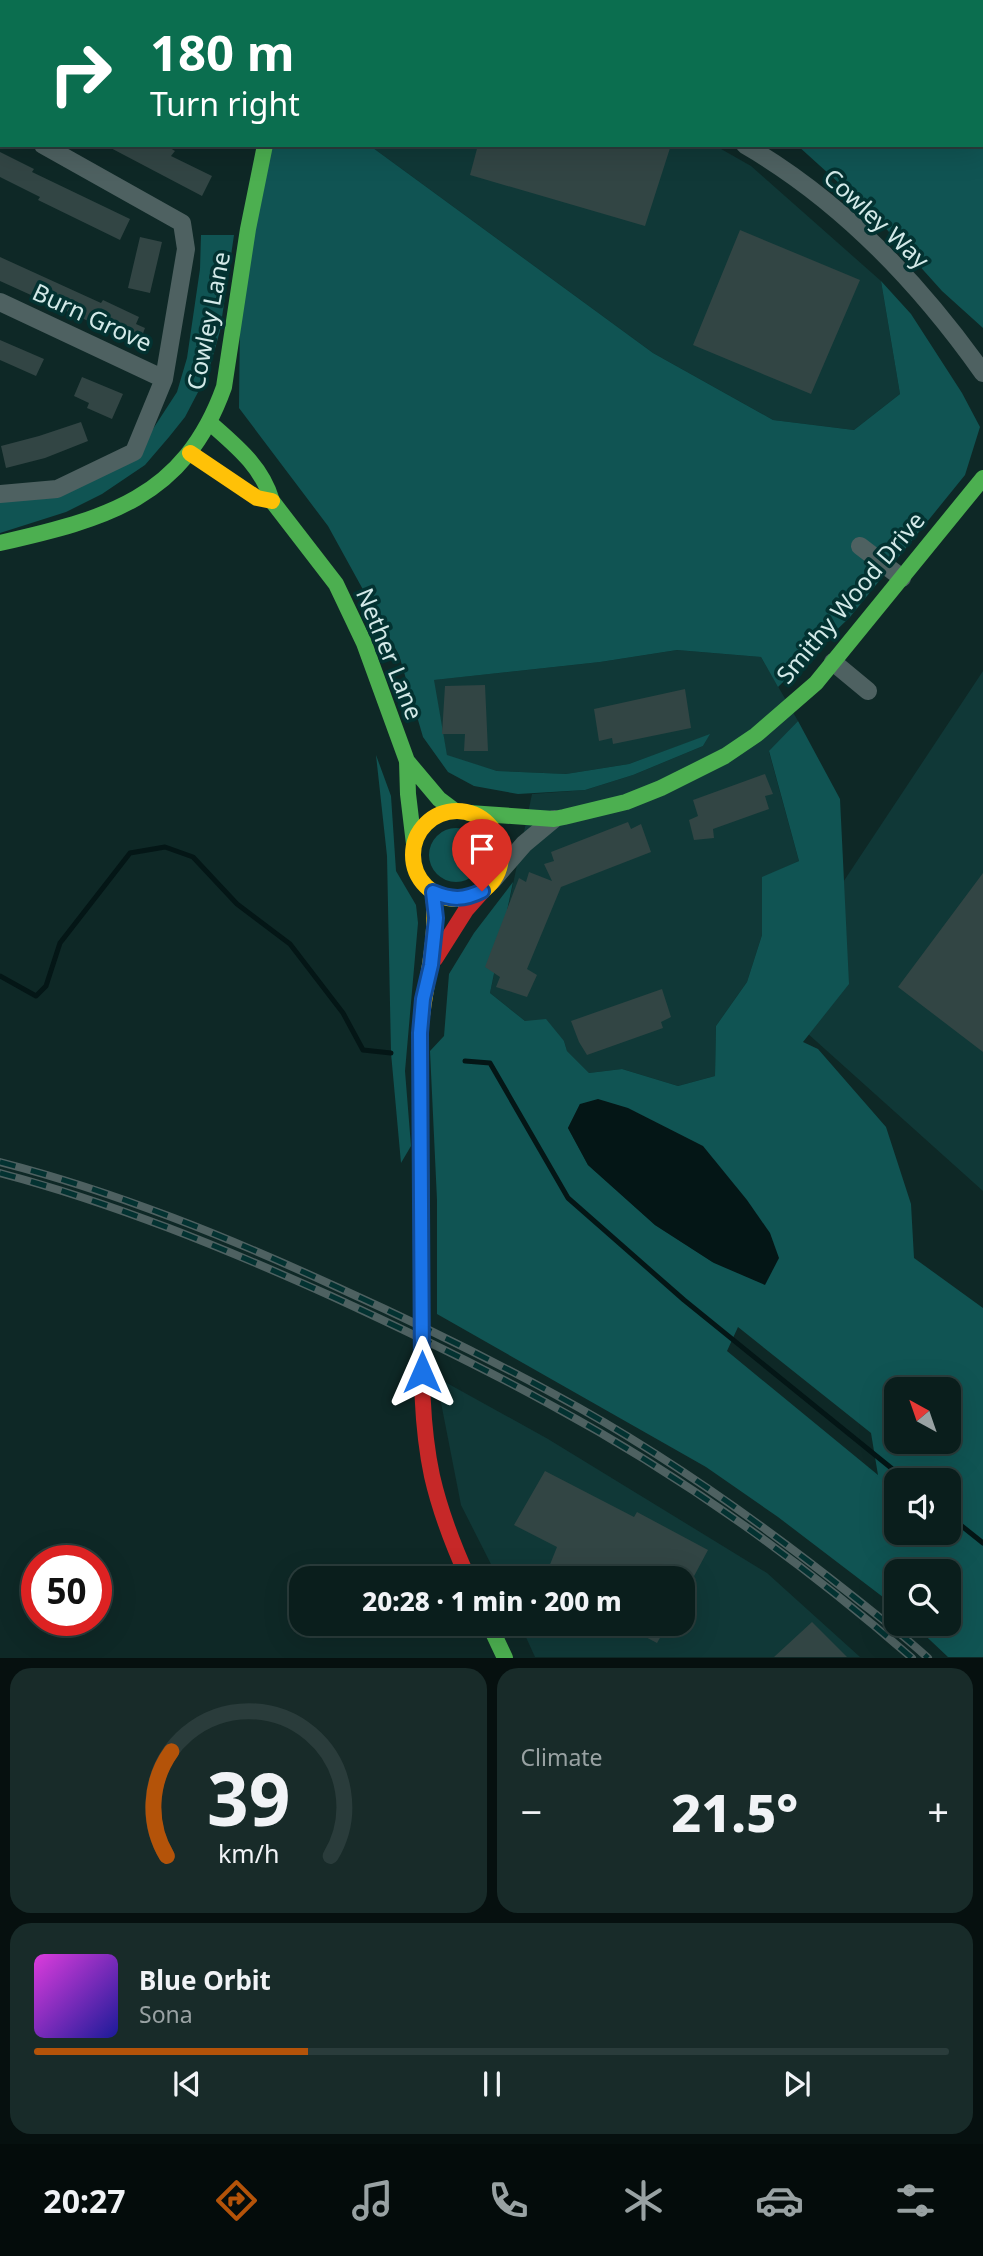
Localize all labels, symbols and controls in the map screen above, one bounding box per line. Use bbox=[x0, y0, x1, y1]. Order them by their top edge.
text: 180 m bbox=[150, 19, 295, 85]
icon: right bbox=[35, 28, 126, 119]
text: Turn right bbox=[150, 82, 300, 125]
street label: Cowley Way bbox=[817, 160, 938, 276]
street label: Cowley Lane bbox=[178, 249, 237, 393]
street label: Burn Grove bbox=[28, 275, 158, 359]
street label: Smithy Wood Drive bbox=[768, 504, 932, 690]
street label: Nether Lane bbox=[349, 583, 432, 724]
pin bbox=[452, 819, 512, 891]
icon: arrive bbox=[463, 830, 501, 868]
position arrow bbox=[385, 1335, 459, 1409]
north arrow bbox=[884, 1377, 961, 1454]
map controls bbox=[884, 1377, 961, 1636]
button: sound bbox=[884, 1468, 961, 1545]
speed limit sign: 50 bbox=[21, 1545, 112, 1636]
button: search bbox=[884, 1559, 961, 1636]
text: 20:28 · 1 min · 200 m bbox=[362, 1583, 622, 1619]
text: Climate bbox=[521, 1741, 603, 1773]
text: 39 bbox=[207, 1749, 290, 1848]
text: 21.5° bbox=[671, 1776, 798, 1847]
text: − bbox=[521, 1785, 542, 1837]
text: + bbox=[927, 1785, 949, 1837]
text: km/h bbox=[217, 1836, 279, 1870]
text: Blue Orbit bbox=[139, 1962, 271, 1998]
text: Sona bbox=[139, 1998, 193, 2030]
icon: previous bbox=[168, 2065, 206, 2103]
icon: pause bbox=[473, 2065, 511, 2103]
icon: next bbox=[778, 2065, 816, 2103]
icon: directions bbox=[212, 2176, 261, 2225]
icon: music bbox=[348, 2176, 397, 2225]
icon: phone bbox=[484, 2176, 533, 2225]
icon: climate bbox=[619, 2176, 668, 2225]
icon: car bbox=[755, 2176, 804, 2225]
icon: filters bbox=[891, 2176, 940, 2225]
text: 20:27 bbox=[43, 2179, 126, 2222]

